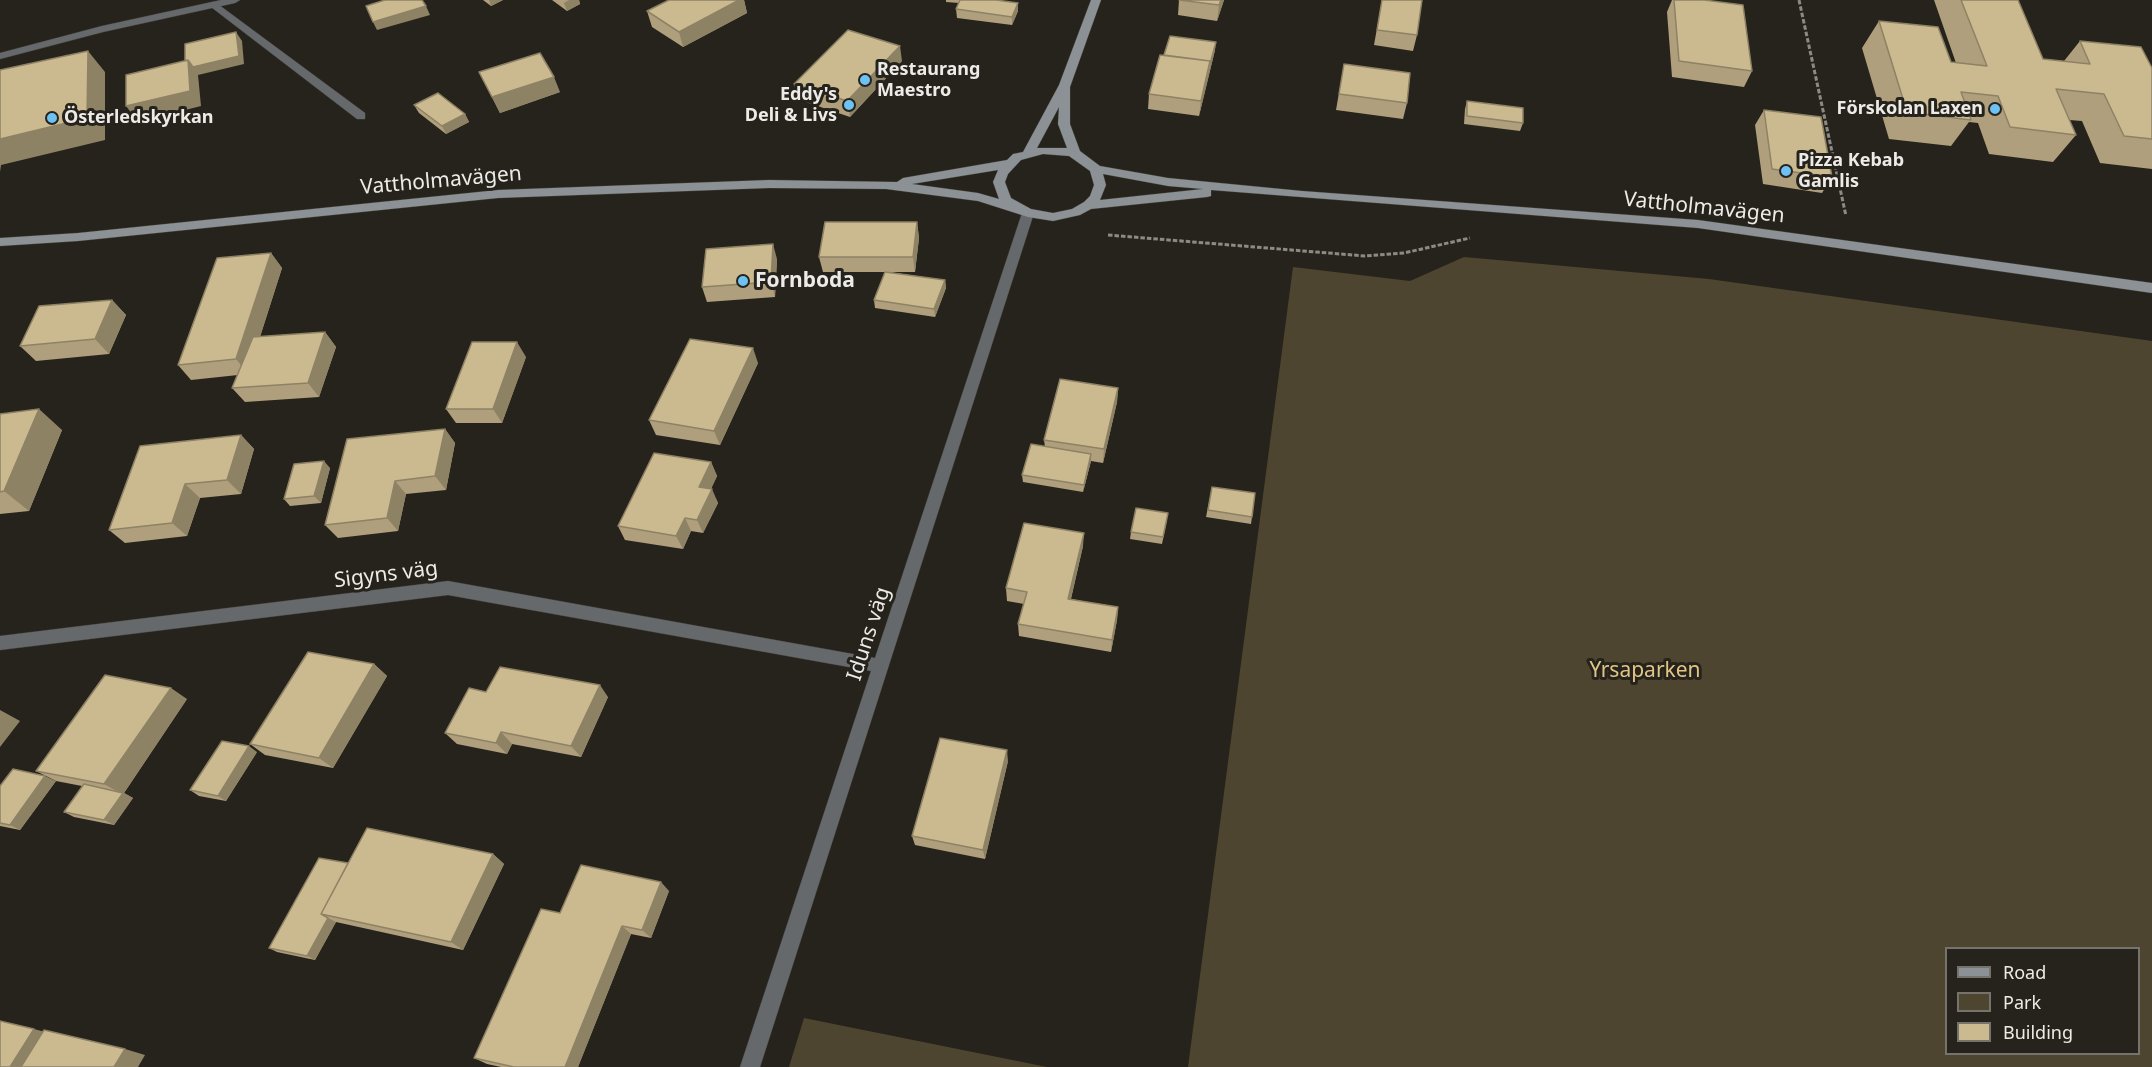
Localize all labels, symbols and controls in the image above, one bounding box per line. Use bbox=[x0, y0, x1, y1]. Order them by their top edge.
place label: Restaurang Maestro bbox=[877, 59, 980, 101]
marker: Restaurang Maestro bbox=[858, 73, 872, 87]
place label: Eddy's Deli & Livs bbox=[745, 84, 837, 127]
marker: Eddy's Deli & Livs bbox=[842, 98, 856, 112]
place label: Förskolan Laxen bbox=[1837, 98, 1983, 120]
marker: Förskolan Laxen bbox=[1988, 102, 2002, 116]
place label: Österledskyrkan bbox=[64, 107, 214, 129]
marker: Österledskyrkan bbox=[45, 111, 59, 125]
place label: Pizza Kebab Gamlis bbox=[1798, 150, 1904, 192]
street label: Vattholmavägen bbox=[359, 161, 523, 201]
marker: Pizza Kebab Gamlis bbox=[1779, 164, 1793, 178]
street label: Vattholmavägen bbox=[1622, 187, 1786, 229]
place label: Fornboda bbox=[755, 268, 855, 294]
marker: Fornboda bbox=[736, 274, 750, 288]
street label: Sigyns väg bbox=[333, 556, 439, 594]
street label: Iduns väg bbox=[842, 584, 896, 684]
park label: Yrsaparken bbox=[1589, 658, 1701, 684]
legend bbox=[1945, 947, 2140, 1055]
text: Road bbox=[2003, 960, 2046, 984]
text: Park bbox=[2003, 990, 2041, 1014]
text: Building bbox=[2003, 1020, 2073, 1044]

